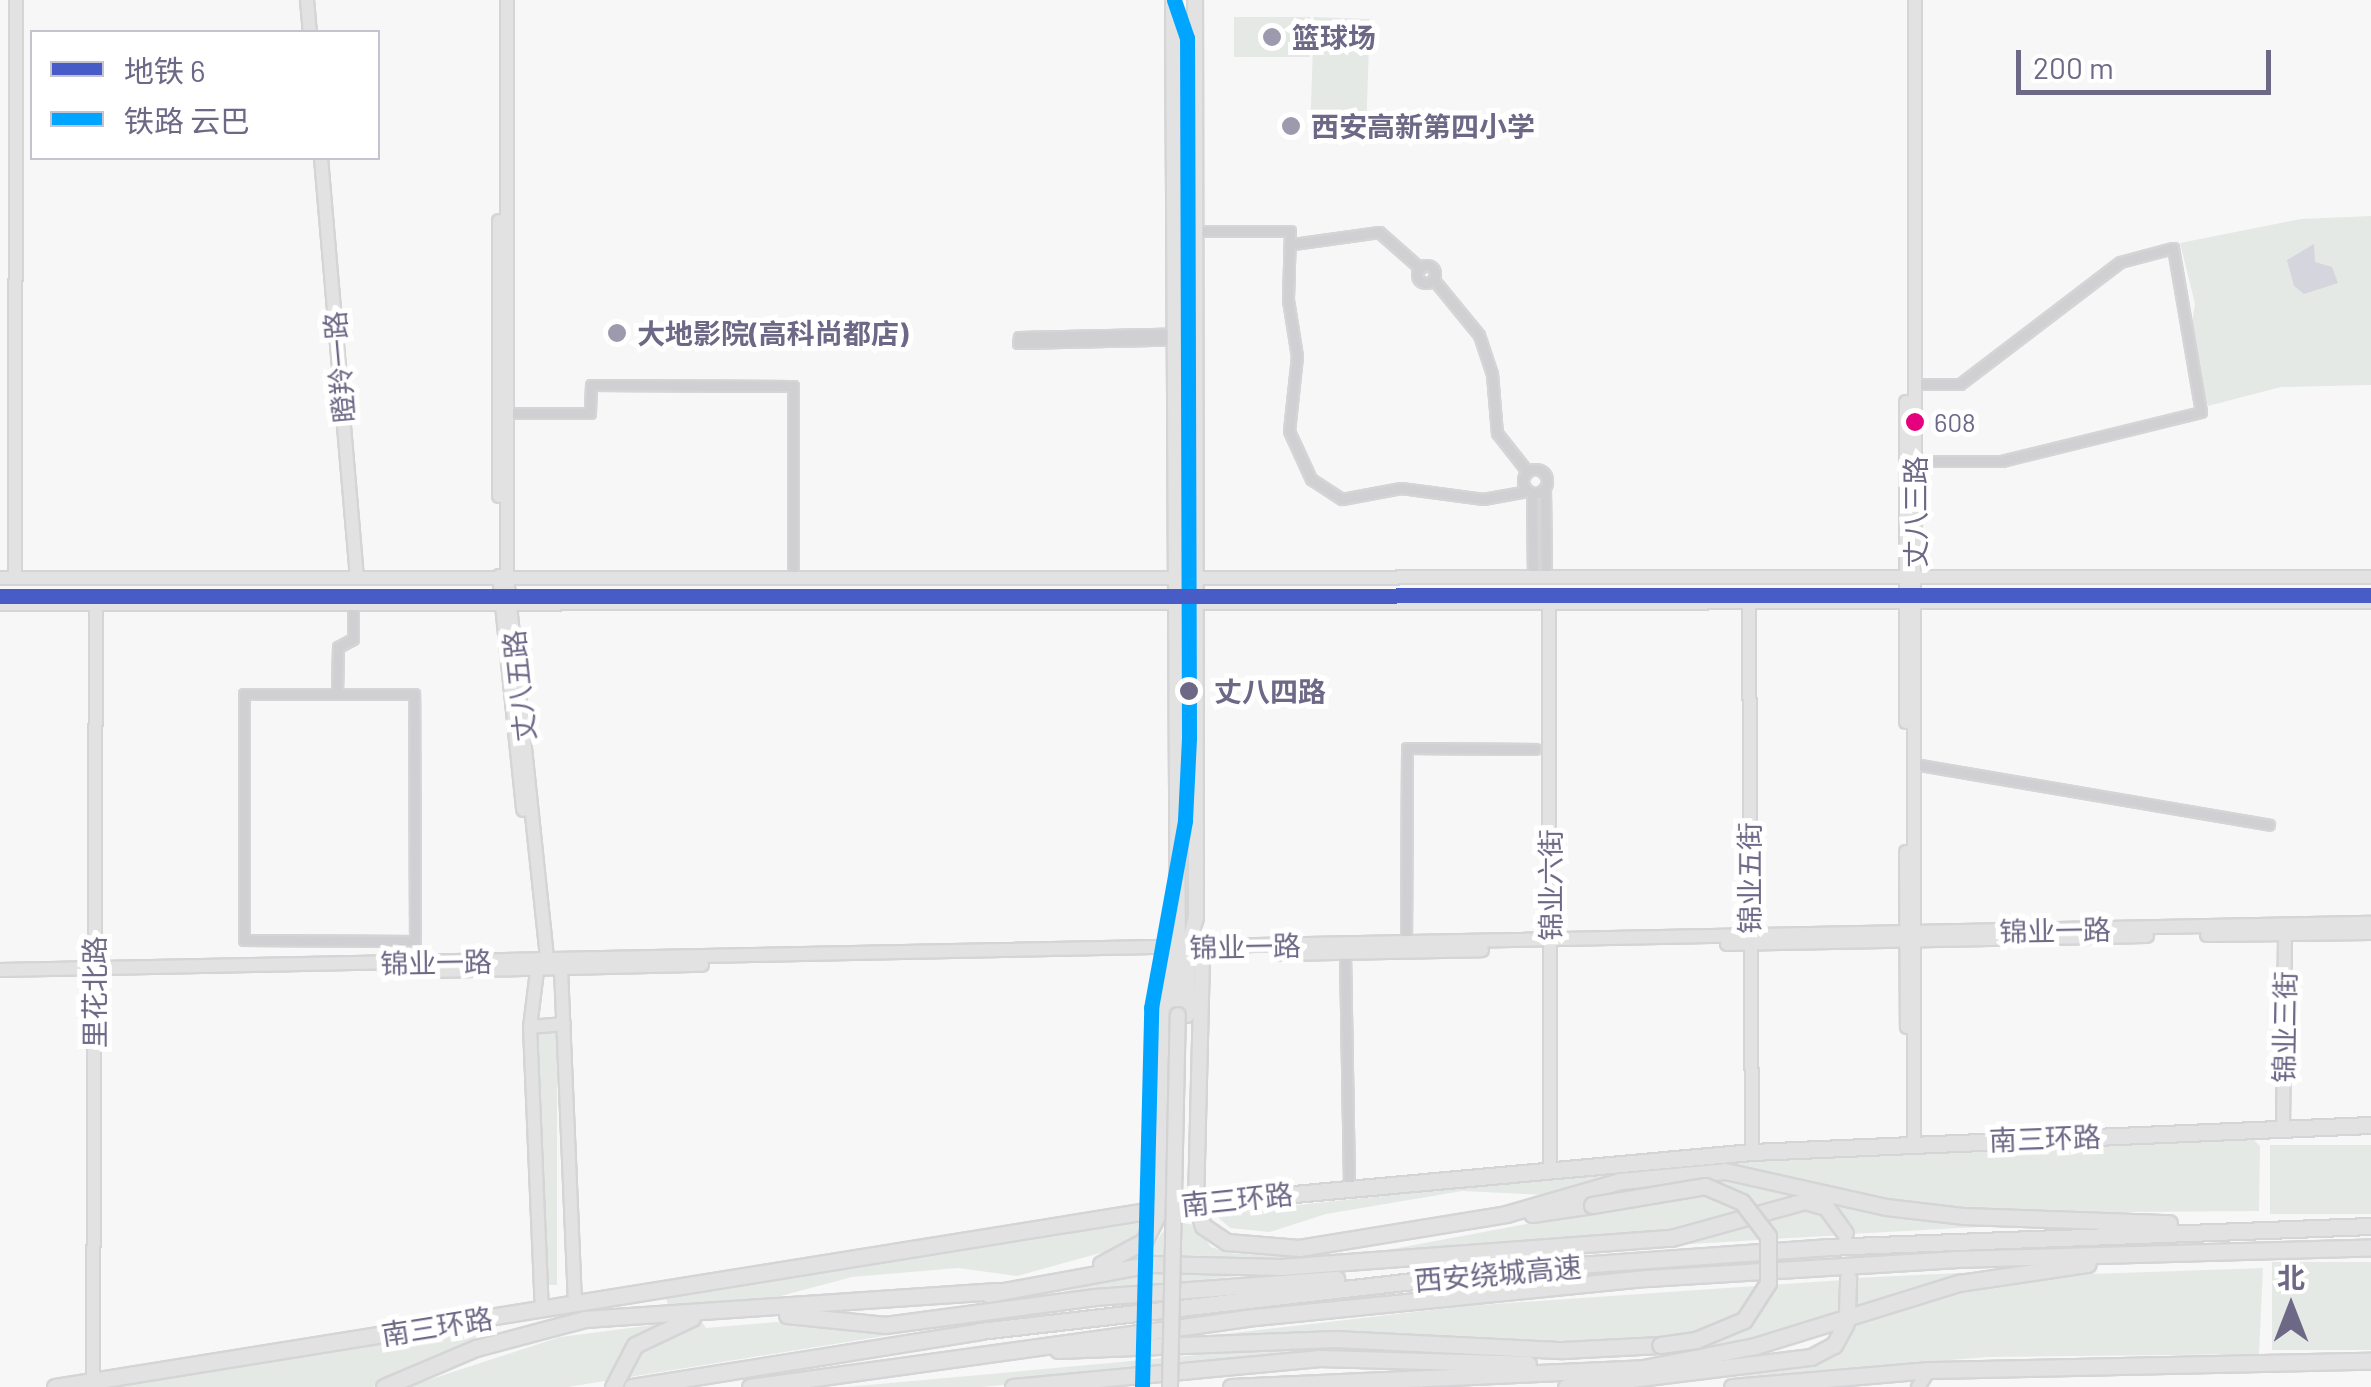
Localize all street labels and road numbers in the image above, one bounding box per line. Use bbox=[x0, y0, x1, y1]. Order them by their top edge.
street label: 瞪羚一路 bbox=[317, 310, 361, 424]
street label: 丈八三路 bbox=[1898, 456, 1932, 568]
street label: 丈八五路 bbox=[496, 629, 542, 743]
street label: 锦业五街 bbox=[1732, 822, 1766, 934]
street label: 锦业六街 bbox=[1533, 829, 1567, 941]
street label: 锦业一路 bbox=[1999, 912, 2111, 948]
street label: 锦业一路 bbox=[1189, 928, 1301, 964]
street label: 里花北路 bbox=[77, 936, 111, 1048]
street label: 锦业一路 bbox=[380, 944, 492, 980]
street label: 锦业三街 bbox=[2266, 971, 2302, 1083]
street label: 南三环路 bbox=[1988, 1119, 2102, 1157]
street label: 南三环路 bbox=[1180, 1176, 1294, 1222]
street label: 西安绕城高速 bbox=[1413, 1249, 1583, 1297]
street label: 南三环路 bbox=[379, 1301, 495, 1351]

